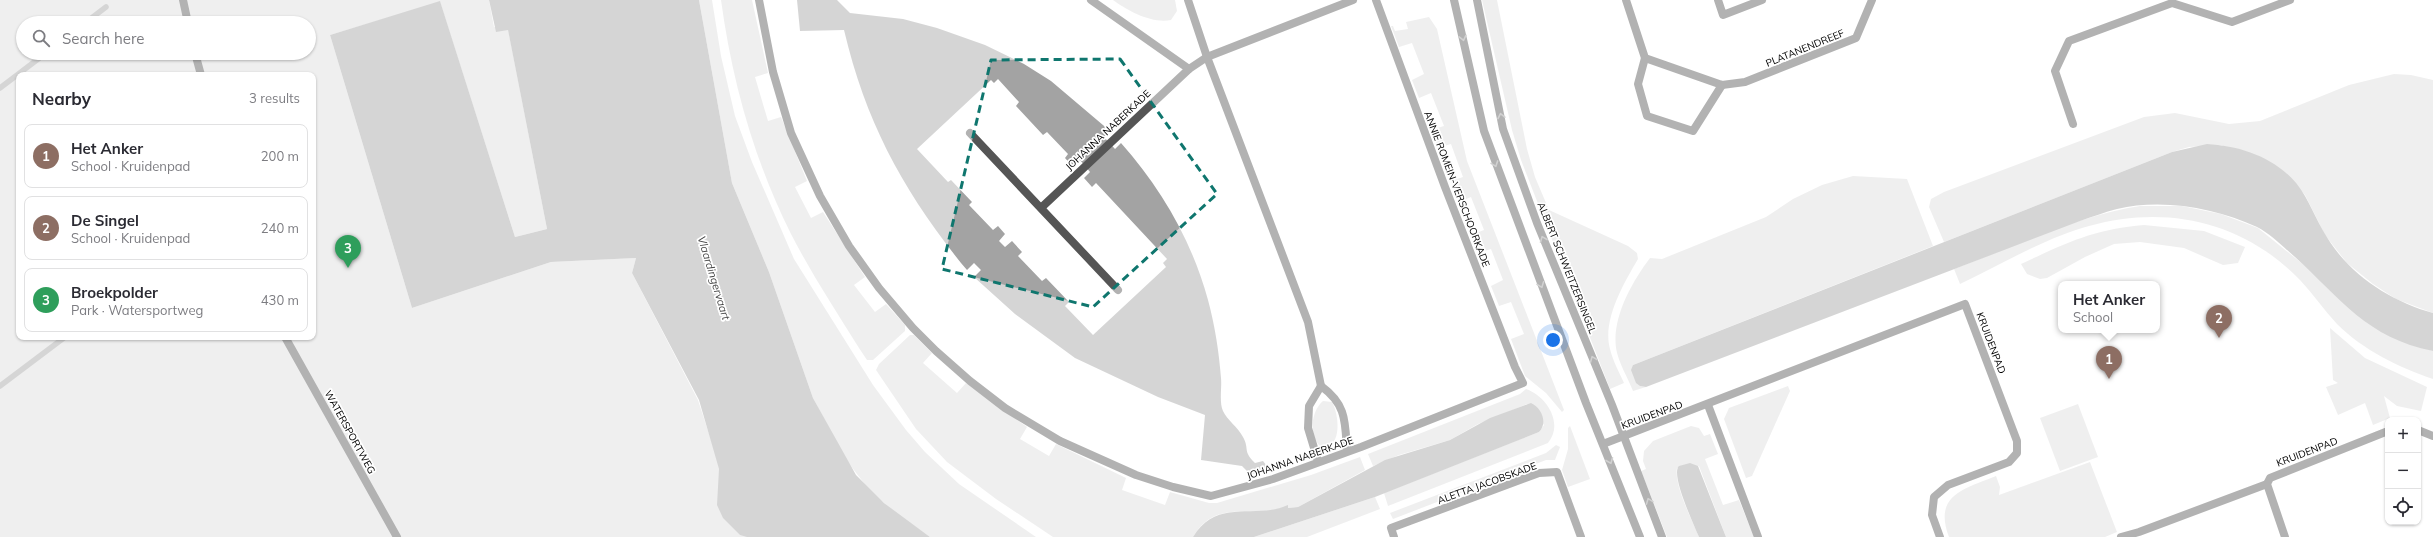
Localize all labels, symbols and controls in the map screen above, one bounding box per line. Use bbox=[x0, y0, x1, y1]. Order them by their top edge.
search box bbox=[16, 16, 316, 60]
street label: PLATANENDREEF bbox=[1764, 26, 1847, 70]
icon: search bbox=[30, 27, 52, 49]
text: Search here bbox=[62, 29, 144, 48]
one-way arrow bbox=[1458, 35, 1466, 41]
street label: JOHANNA NABERKADE bbox=[1063, 87, 1154, 173]
text: Nearby bbox=[32, 88, 91, 109]
text: 3 results bbox=[249, 90, 300, 106]
street label: ANNIE ROMEIN-VERSCHOORKADE bbox=[1421, 109, 1493, 269]
one-way arrow bbox=[1497, 113, 1505, 119]
text: Het Anker bbox=[71, 139, 143, 158]
text: 1 bbox=[42, 148, 50, 164]
text: 200 m bbox=[261, 148, 299, 164]
text: School · Kruidenpad bbox=[71, 158, 190, 174]
one-way arrow bbox=[1491, 160, 1499, 167]
street label: ALBERT SCHWEITZERSINGEL bbox=[1535, 200, 1600, 336]
text: De Singel bbox=[71, 211, 139, 230]
text: 2 bbox=[42, 220, 50, 236]
text: 240 m bbox=[261, 220, 299, 236]
text: School · Kruidenpad bbox=[71, 230, 190, 246]
water label: Vlaardingervaart bbox=[695, 234, 734, 323]
pin: 3 bbox=[335, 235, 361, 268]
one-way arrow bbox=[1540, 236, 1548, 243]
popup bbox=[2058, 281, 2160, 333]
one-way arrow bbox=[1536, 282, 1544, 289]
text: Broekpolder bbox=[71, 283, 158, 302]
text: Het Anker bbox=[2073, 290, 2145, 309]
text: 3 bbox=[42, 292, 50, 308]
text: 430 m bbox=[261, 292, 299, 308]
text: Park · Watersportweg bbox=[71, 302, 203, 318]
pin: 2 bbox=[2206, 305, 2232, 338]
text: School bbox=[2073, 309, 2113, 325]
street label: KRUIDENPAD bbox=[1973, 311, 2009, 375]
your location bbox=[1543, 330, 1563, 350]
pin: 1 bbox=[2096, 346, 2122, 379]
one-way arrow bbox=[1590, 356, 1598, 364]
street label: WATERSPORTWEG bbox=[322, 388, 378, 476]
street label: KRUIDENPAD bbox=[1619, 398, 1685, 432]
map controls bbox=[2385, 417, 2421, 525]
button: + bbox=[2385, 417, 2421, 453]
street label: JOHANNA NABERKADE bbox=[1245, 434, 1355, 482]
street label: KRUIDENPAD bbox=[2275, 434, 2339, 470]
button: − bbox=[2385, 453, 2421, 489]
one-way arrow bbox=[1605, 458, 1613, 465]
street label: ALETTA JACOBSKADE bbox=[1436, 459, 1538, 507]
button: locate bbox=[2385, 489, 2421, 525]
one-way arrow bbox=[1645, 497, 1653, 504]

